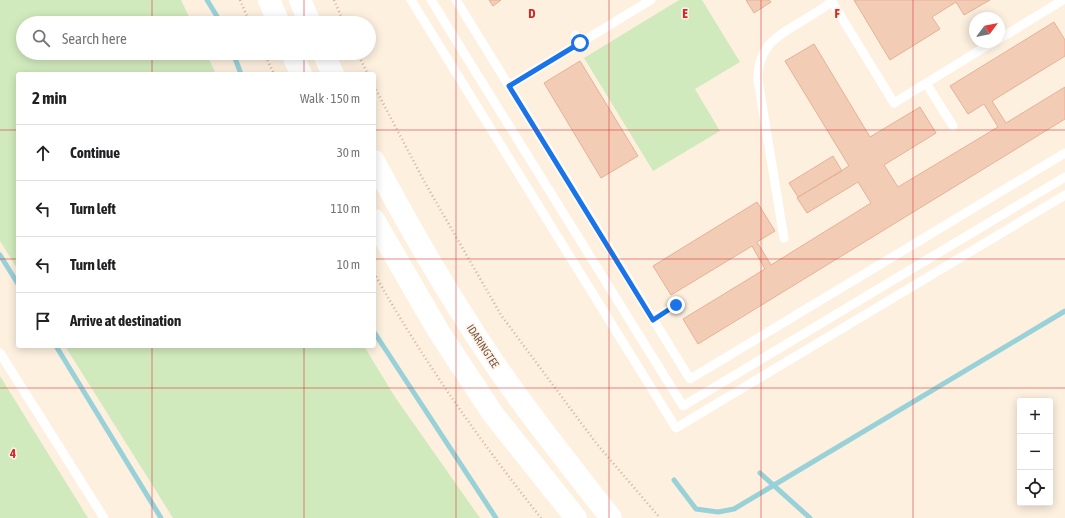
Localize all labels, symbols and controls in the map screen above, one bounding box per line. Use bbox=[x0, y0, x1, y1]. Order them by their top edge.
text: D bbox=[528, 6, 536, 21]
text: E bbox=[682, 6, 688, 21]
text: F bbox=[834, 6, 840, 21]
north arrow bbox=[969, 12, 1005, 48]
search box bbox=[16, 16, 376, 60]
icon: search bbox=[30, 27, 52, 49]
text: Search here bbox=[62, 30, 127, 47]
route start bbox=[571, 34, 589, 52]
text: 2 min bbox=[32, 88, 67, 108]
text: Walk · 150 m bbox=[300, 91, 360, 106]
icon: ahead bbox=[32, 142, 54, 164]
text: Continue bbox=[70, 144, 120, 161]
text: 30 m bbox=[337, 145, 360, 160]
icon: left bbox=[32, 198, 54, 220]
text: Turn left bbox=[70, 200, 116, 217]
text: 110 m bbox=[331, 201, 360, 216]
icon: left bbox=[32, 254, 54, 276]
text: Turn left bbox=[70, 256, 116, 273]
text: 10 m bbox=[337, 257, 360, 272]
route end bbox=[667, 296, 685, 314]
icon: arrive bbox=[32, 310, 54, 332]
text: Arrive at destination bbox=[70, 312, 181, 329]
street label: IDARINGTEE bbox=[465, 322, 502, 370]
map controls bbox=[1017, 398, 1053, 506]
button: + bbox=[1017, 398, 1053, 434]
button: − bbox=[1017, 434, 1053, 470]
text: 4 bbox=[9, 446, 16, 461]
button: locate bbox=[1017, 470, 1053, 506]

